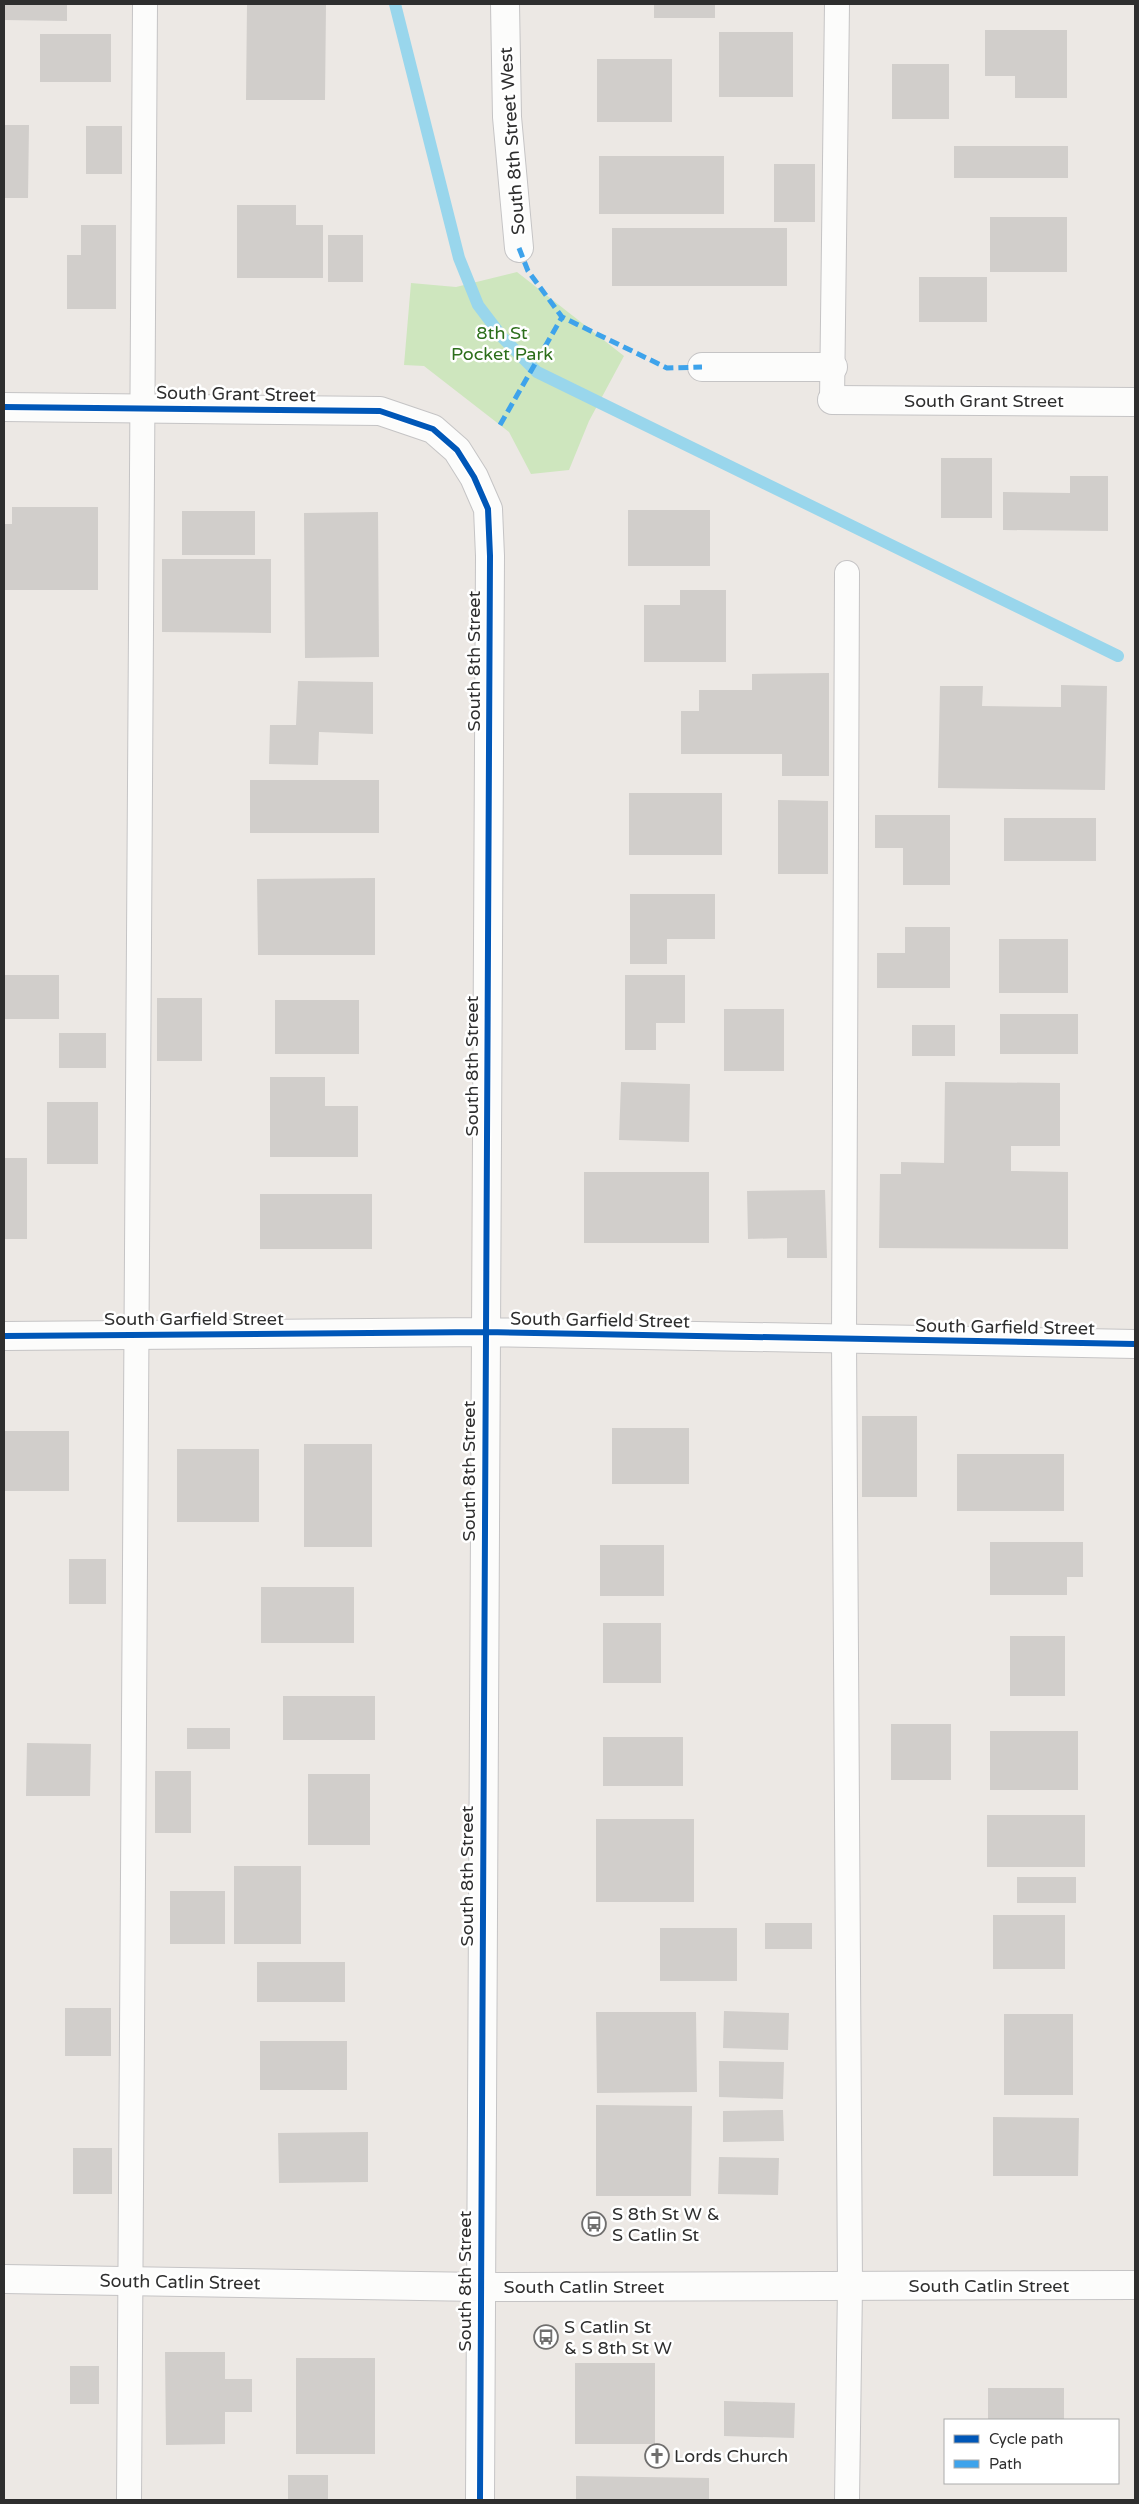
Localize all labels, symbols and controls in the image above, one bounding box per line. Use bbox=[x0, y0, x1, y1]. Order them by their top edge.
street label: South 8th Street West bbox=[494, 46, 530, 236]
park label: 8th St Pocket Park bbox=[451, 322, 553, 365]
street label: South Grant Street bbox=[156, 382, 316, 406]
street label: South Grant Street bbox=[904, 390, 1064, 412]
street label: South 8th Street bbox=[463, 590, 485, 731]
street label: South 8th Street bbox=[461, 995, 483, 1136]
street label: South Garfield Street bbox=[510, 1307, 690, 1333]
street label: South Garfield Street bbox=[104, 1308, 284, 1330]
street label: South Garfield Street bbox=[915, 1314, 1095, 1340]
street label: South 8th Street bbox=[458, 1400, 480, 1541]
street label: South 8th Street bbox=[456, 1805, 478, 1946]
place label: S 8th St W & S Catlin St bbox=[612, 2203, 720, 2246]
street label: South 8th Street bbox=[454, 2210, 476, 2351]
bus stop icon: S 8th St W & S Catlin St bbox=[581, 2211, 607, 2237]
street label: South Catlin Street bbox=[99, 2270, 261, 2294]
street label: South Catlin Street bbox=[909, 2275, 1070, 2297]
street label: South Catlin Street bbox=[504, 2276, 665, 2298]
place label: S Catlin St & S 8th St W bbox=[564, 2316, 672, 2359]
bus stop icon: S Catlin St & S 8th St W bbox=[533, 2324, 559, 2350]
legend bbox=[944, 2419, 1119, 2484]
text: Cycle path bbox=[989, 2430, 1063, 2448]
church icon: Lords Church bbox=[644, 2443, 670, 2469]
place label: Lords Church bbox=[674, 2445, 788, 2467]
text: Path bbox=[989, 2455, 1022, 2473]

